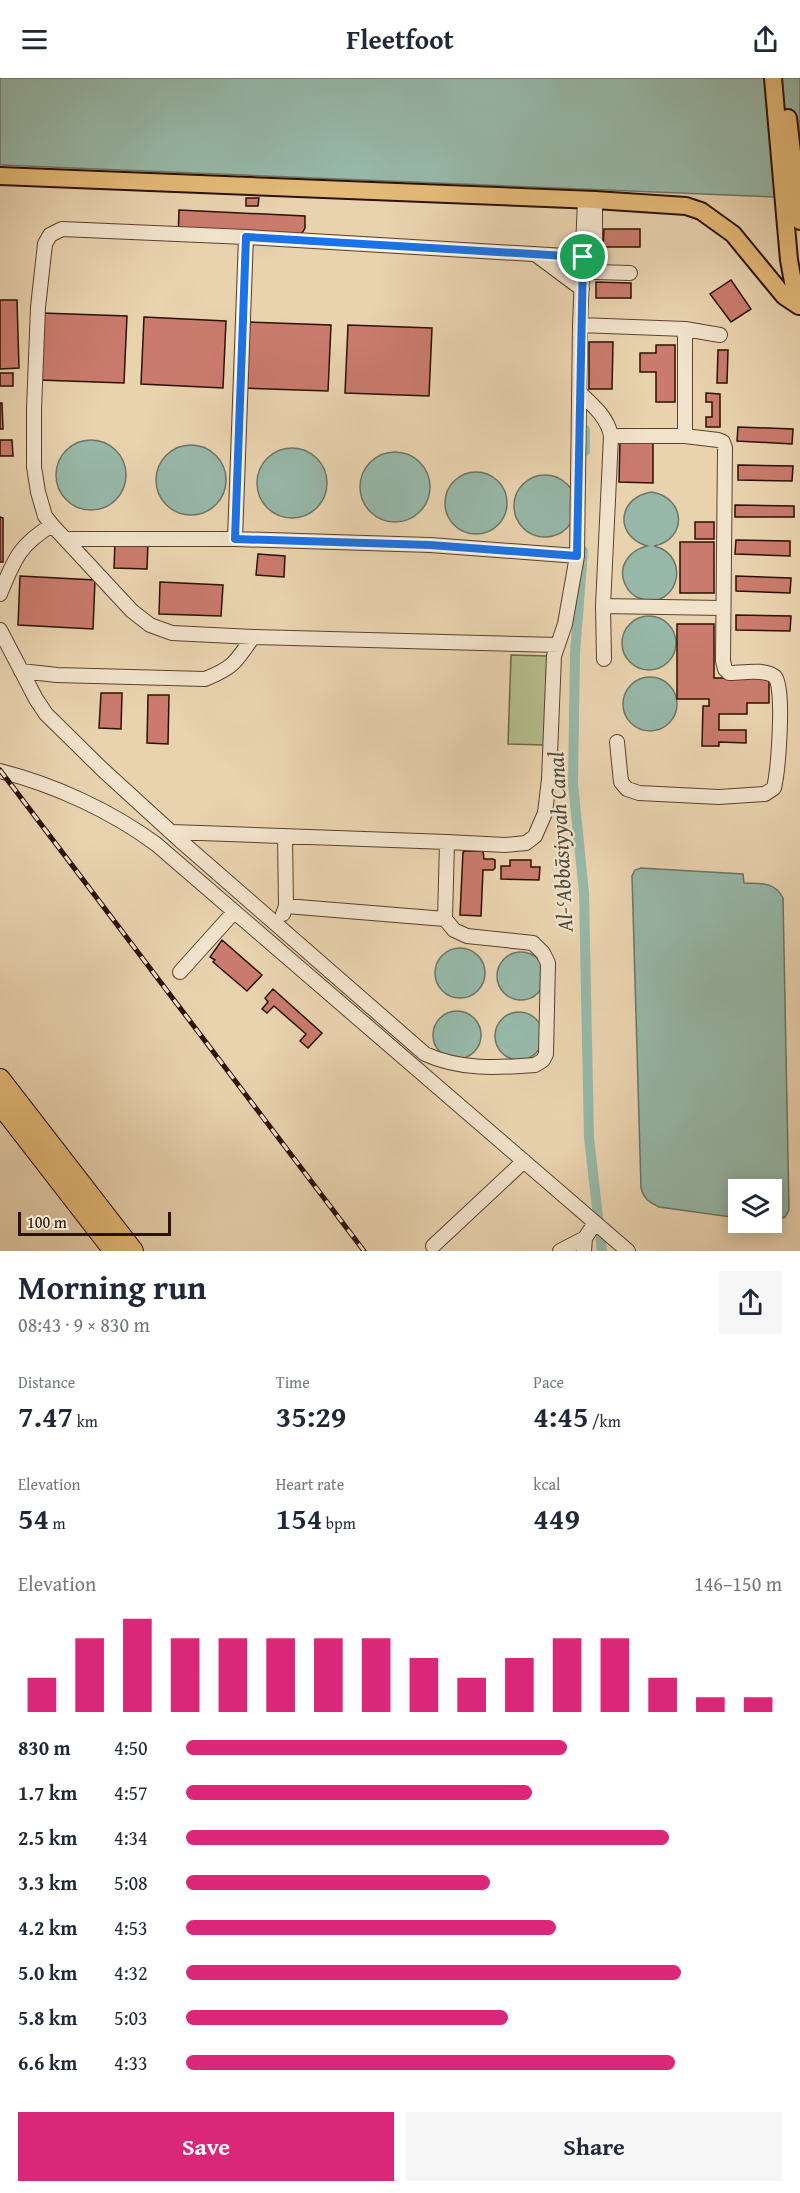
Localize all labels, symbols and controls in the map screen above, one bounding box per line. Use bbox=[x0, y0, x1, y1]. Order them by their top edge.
text: Fleetfoot bbox=[346, 19, 454, 59]
icon: menu bbox=[18, 23, 51, 56]
icon: share bbox=[749, 23, 782, 56]
pin bbox=[557, 231, 608, 282]
icon: arrive bbox=[566, 240, 599, 273]
water label: Al-ʿAbbāsiyyah Canal bbox=[539, 751, 581, 934]
map controls bbox=[728, 1179, 782, 1233]
button: layers bbox=[728, 1179, 782, 1233]
scale bar bbox=[18, 1209, 171, 1236]
text: 100 m bbox=[27, 1210, 67, 1234]
text: Morning run bbox=[18, 1263, 207, 1311]
button: share bbox=[719, 1271, 782, 1334]
text: 08:43 · 9 × 830 m bbox=[18, 1310, 150, 1339]
text: Distance bbox=[18, 1370, 75, 1394]
text: Time bbox=[276, 1370, 310, 1394]
text: Pace bbox=[533, 1370, 564, 1394]
text: 7.47 bbox=[18, 1394, 73, 1438]
text: 35:29 bbox=[276, 1394, 346, 1438]
text: 4:45 bbox=[533, 1394, 588, 1438]
text: km bbox=[73, 1409, 98, 1433]
text: /km bbox=[588, 1409, 621, 1433]
text: Elevation bbox=[18, 1472, 81, 1496]
text: Heart rate bbox=[276, 1472, 344, 1496]
text: kcal bbox=[533, 1472, 561, 1496]
text: 54 bbox=[18, 1496, 49, 1540]
text: 154 bbox=[276, 1496, 322, 1540]
text: 449 bbox=[533, 1496, 580, 1540]
text: m bbox=[49, 1511, 66, 1535]
text: bpm bbox=[322, 1511, 356, 1535]
text: Elevation bbox=[18, 1569, 96, 1598]
text: 146–150 m bbox=[694, 1569, 782, 1598]
text: 830 m bbox=[18, 1733, 71, 1762]
text: 4:50 bbox=[114, 1733, 148, 1762]
text: 1.7 km bbox=[18, 1778, 77, 1807]
text: 4:57 bbox=[114, 1778, 148, 1807]
text: 2.5 km bbox=[18, 1823, 77, 1852]
text: 4:34 bbox=[114, 1823, 148, 1852]
text: 3.3 km bbox=[18, 1868, 77, 1897]
text: 5:08 bbox=[114, 1868, 148, 1897]
text: 4.2 km bbox=[18, 1913, 77, 1942]
text: 4:53 bbox=[114, 1913, 148, 1942]
text: 5.0 km bbox=[18, 1958, 77, 1987]
text: 4:32 bbox=[114, 1958, 148, 1987]
text: 5.8 km bbox=[18, 2003, 77, 2032]
text: 5:03 bbox=[114, 2003, 148, 2032]
text: 6.6 km bbox=[18, 2048, 77, 2077]
text: 4:33 bbox=[114, 2048, 148, 2077]
button: Save bbox=[18, 2112, 394, 2181]
button: Share bbox=[406, 2112, 782, 2181]

